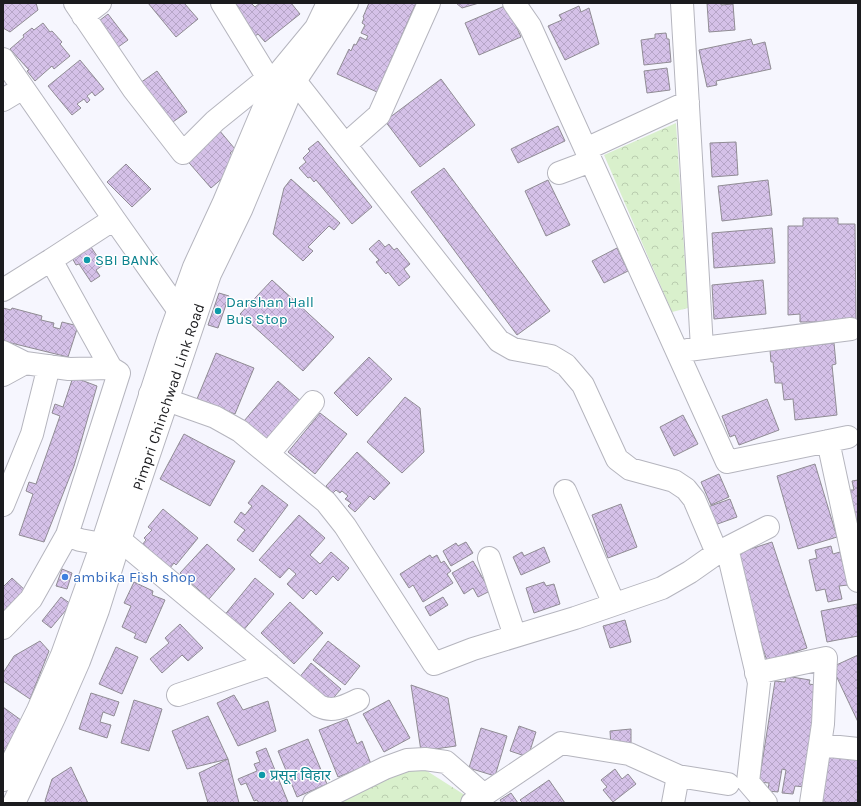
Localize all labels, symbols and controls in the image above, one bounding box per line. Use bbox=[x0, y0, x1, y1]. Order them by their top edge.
place label: SBI BANK bbox=[95, 251, 158, 269]
marker: SBI BANK bbox=[82, 255, 92, 265]
place label: Darshan Hall Bus Stop bbox=[226, 293, 314, 328]
street label: Pimpri Chinchwad Link Road bbox=[128, 301, 208, 493]
marker: Darshan Hall Bus Stop bbox=[213, 306, 223, 316]
place label: ambika Fish shop bbox=[73, 568, 196, 586]
marker: ambika Fish shop bbox=[60, 572, 70, 582]
place label: प्रसून विहार bbox=[270, 766, 332, 785]
marker: प्रसून विहार bbox=[257, 770, 267, 780]

